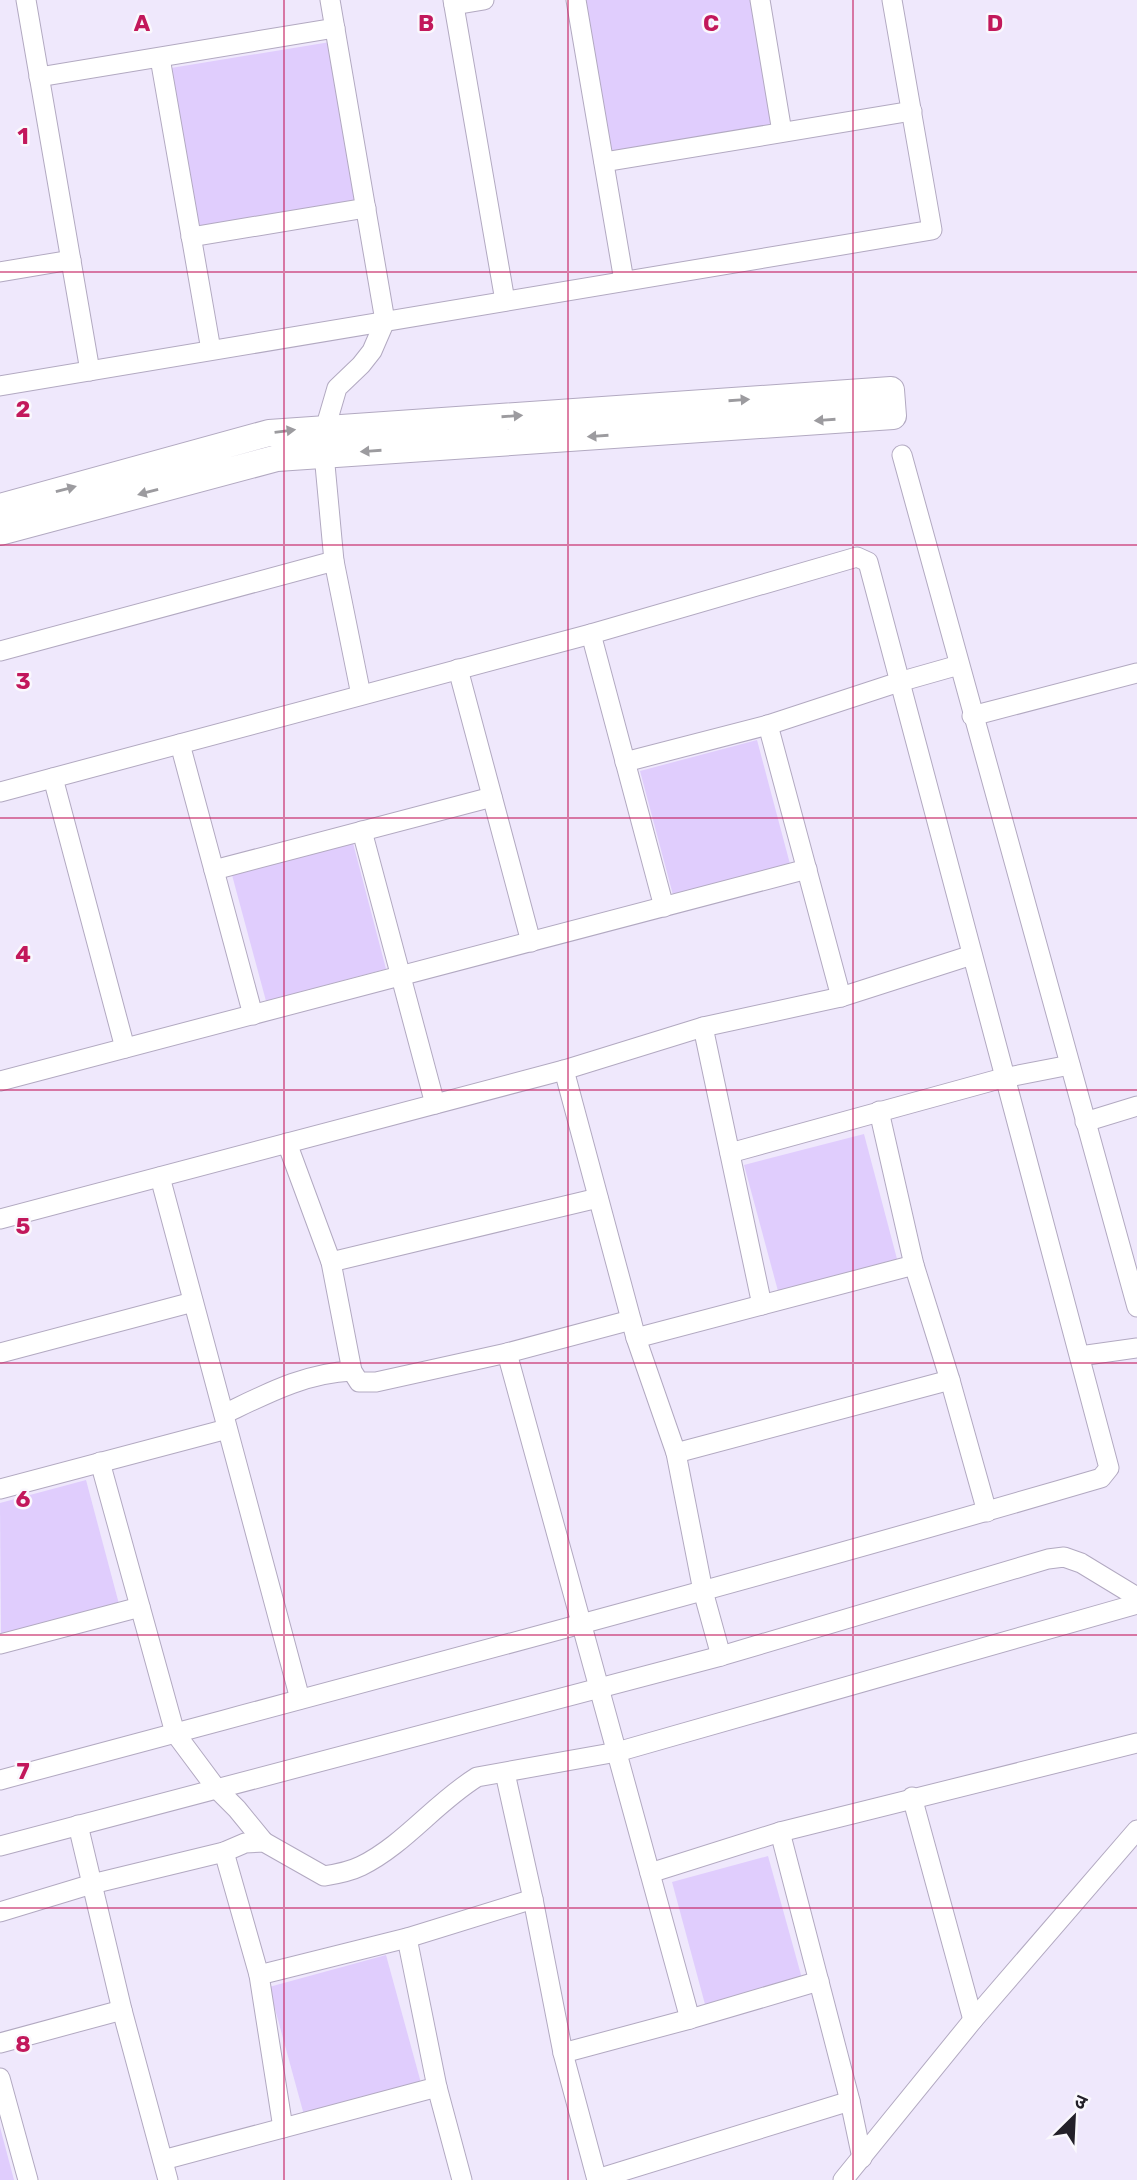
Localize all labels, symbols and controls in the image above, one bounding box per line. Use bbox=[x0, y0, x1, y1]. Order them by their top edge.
text: A bbox=[134, 9, 151, 37]
text: B bbox=[418, 9, 434, 37]
text: C bbox=[703, 9, 719, 37]
text: D bbox=[987, 9, 1003, 37]
text: 1 bbox=[17, 122, 29, 150]
one-way arrow bbox=[729, 394, 751, 405]
text: 2 bbox=[16, 395, 30, 423]
one-way arrow bbox=[502, 410, 524, 421]
one-way arrow bbox=[814, 415, 836, 426]
one-way arrow bbox=[275, 425, 297, 436]
one-way arrow bbox=[587, 430, 609, 441]
one-way arrow bbox=[360, 446, 382, 457]
one-way arrow bbox=[55, 483, 77, 494]
one-way arrow bbox=[137, 487, 159, 498]
text: 3 bbox=[15, 667, 31, 695]
text: 4 bbox=[15, 940, 31, 968]
text: 5 bbox=[16, 1212, 31, 1240]
text: 6 bbox=[16, 1485, 31, 1513]
text: 7 bbox=[16, 1757, 30, 1785]
text: 8 bbox=[15, 2030, 31, 2058]
north arrow bbox=[1039, 2082, 1109, 2152]
text: उ bbox=[1071, 2089, 1091, 2115]

